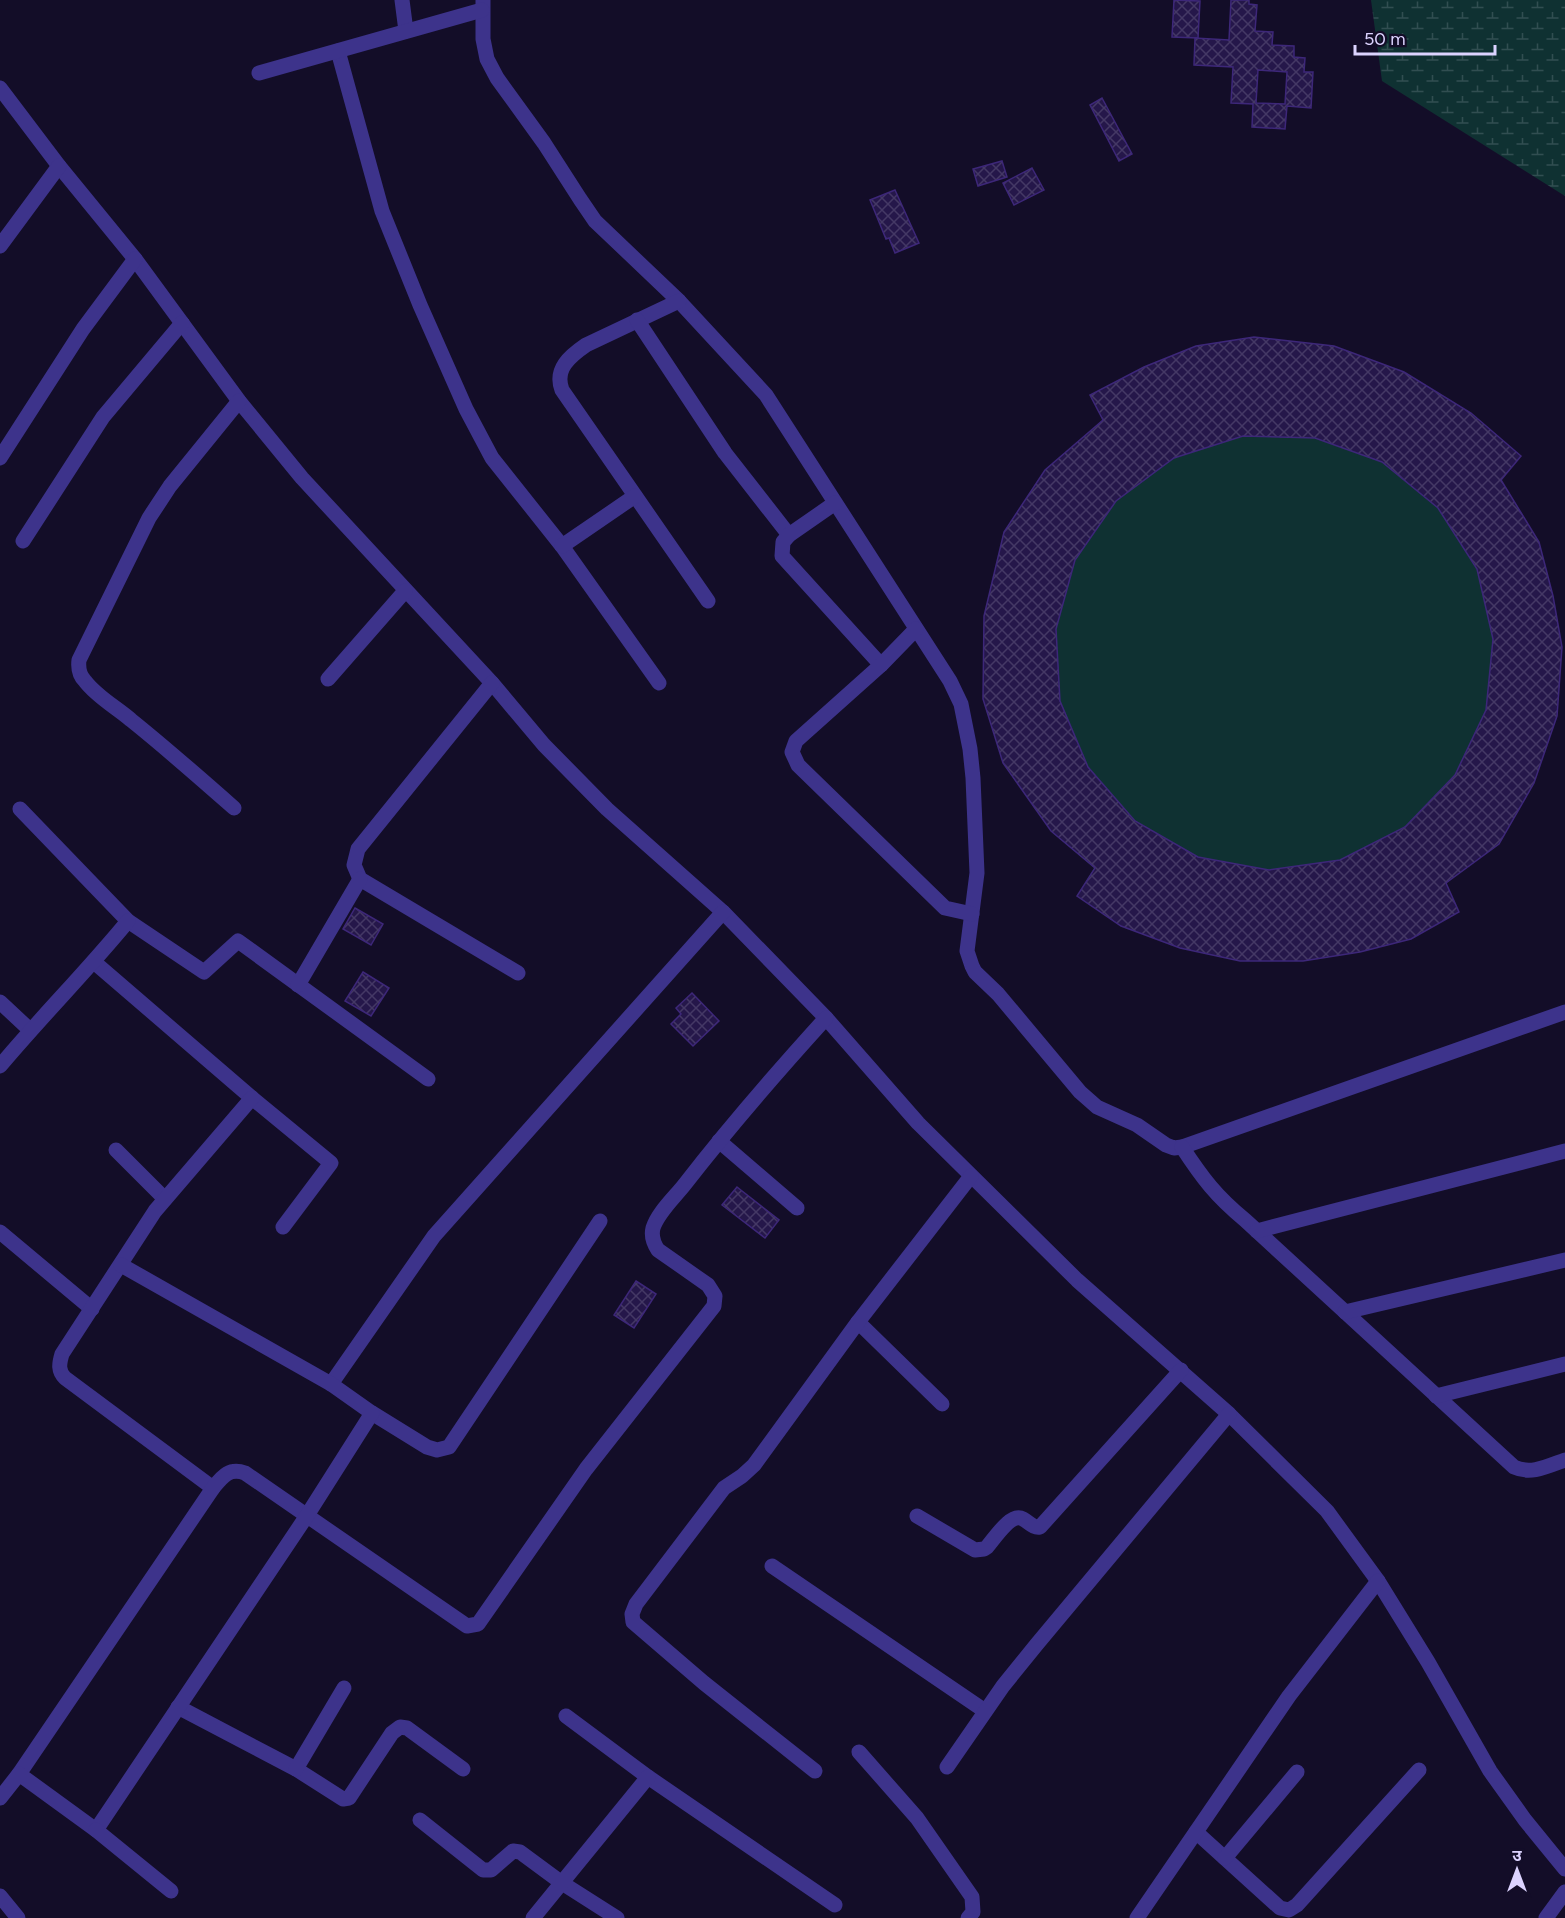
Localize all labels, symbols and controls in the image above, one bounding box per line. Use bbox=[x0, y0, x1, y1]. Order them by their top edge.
scale bar bbox=[1355, 18, 1494, 56]
text: 50 m bbox=[1364, 28, 1406, 50]
north arrow bbox=[1487, 1840, 1547, 1900]
text: उ bbox=[1512, 1846, 1522, 1865]

